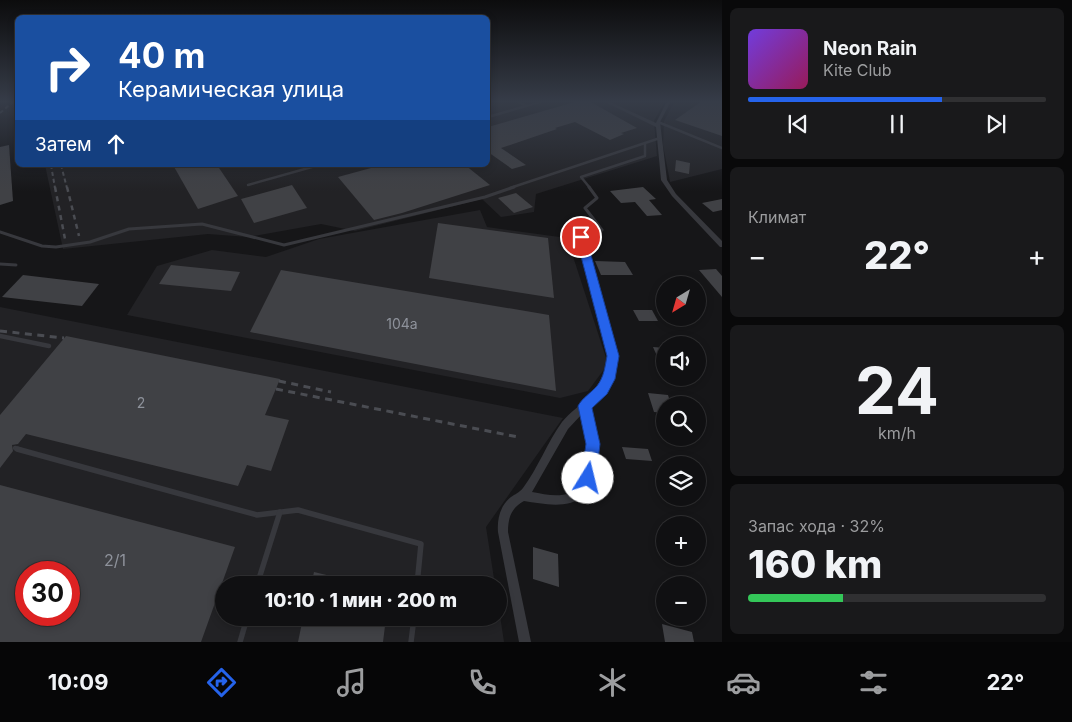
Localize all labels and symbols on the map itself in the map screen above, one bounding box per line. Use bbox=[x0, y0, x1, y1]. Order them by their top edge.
pin bbox=[560, 216, 602, 258]
north arrow bbox=[656, 276, 706, 326]
house number: 104а bbox=[386, 315, 418, 332]
house number: 2 bbox=[137, 394, 145, 411]
position arrow bbox=[561, 451, 613, 503]
house number: 2/1 bbox=[104, 550, 126, 570]
speed limit sign: 30 bbox=[15, 561, 80, 626]

